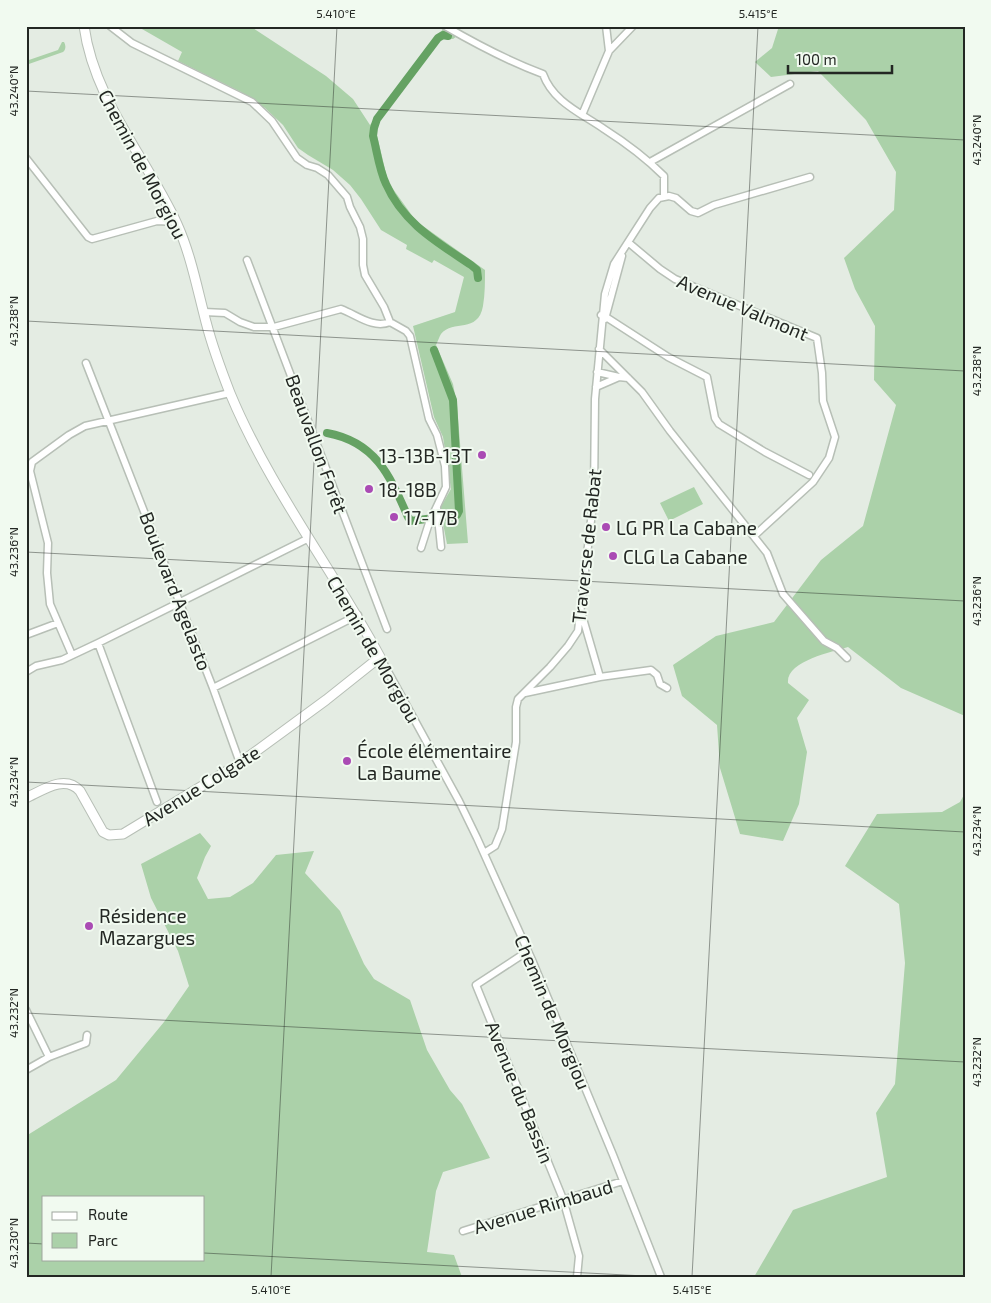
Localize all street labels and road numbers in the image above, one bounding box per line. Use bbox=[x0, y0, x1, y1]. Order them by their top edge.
street label: Chemin de Morgiou bbox=[94, 85, 192, 243]
street label: Avenue Valmont bbox=[674, 269, 812, 345]
street label: Beauvallon Forêt bbox=[281, 371, 353, 517]
street label: Traverse de Rabat bbox=[566, 468, 606, 624]
street label: Boulevard Agelasto bbox=[135, 508, 217, 674]
street label: Chemin de Morgiou bbox=[323, 571, 425, 727]
street label: Avenue Colgate bbox=[138, 740, 264, 830]
street label: Chemin de Morgiou bbox=[510, 931, 596, 1093]
street label: Avenue du Bassin bbox=[481, 1018, 559, 1166]
street label: Avenue Rimbaud bbox=[471, 1174, 615, 1238]

